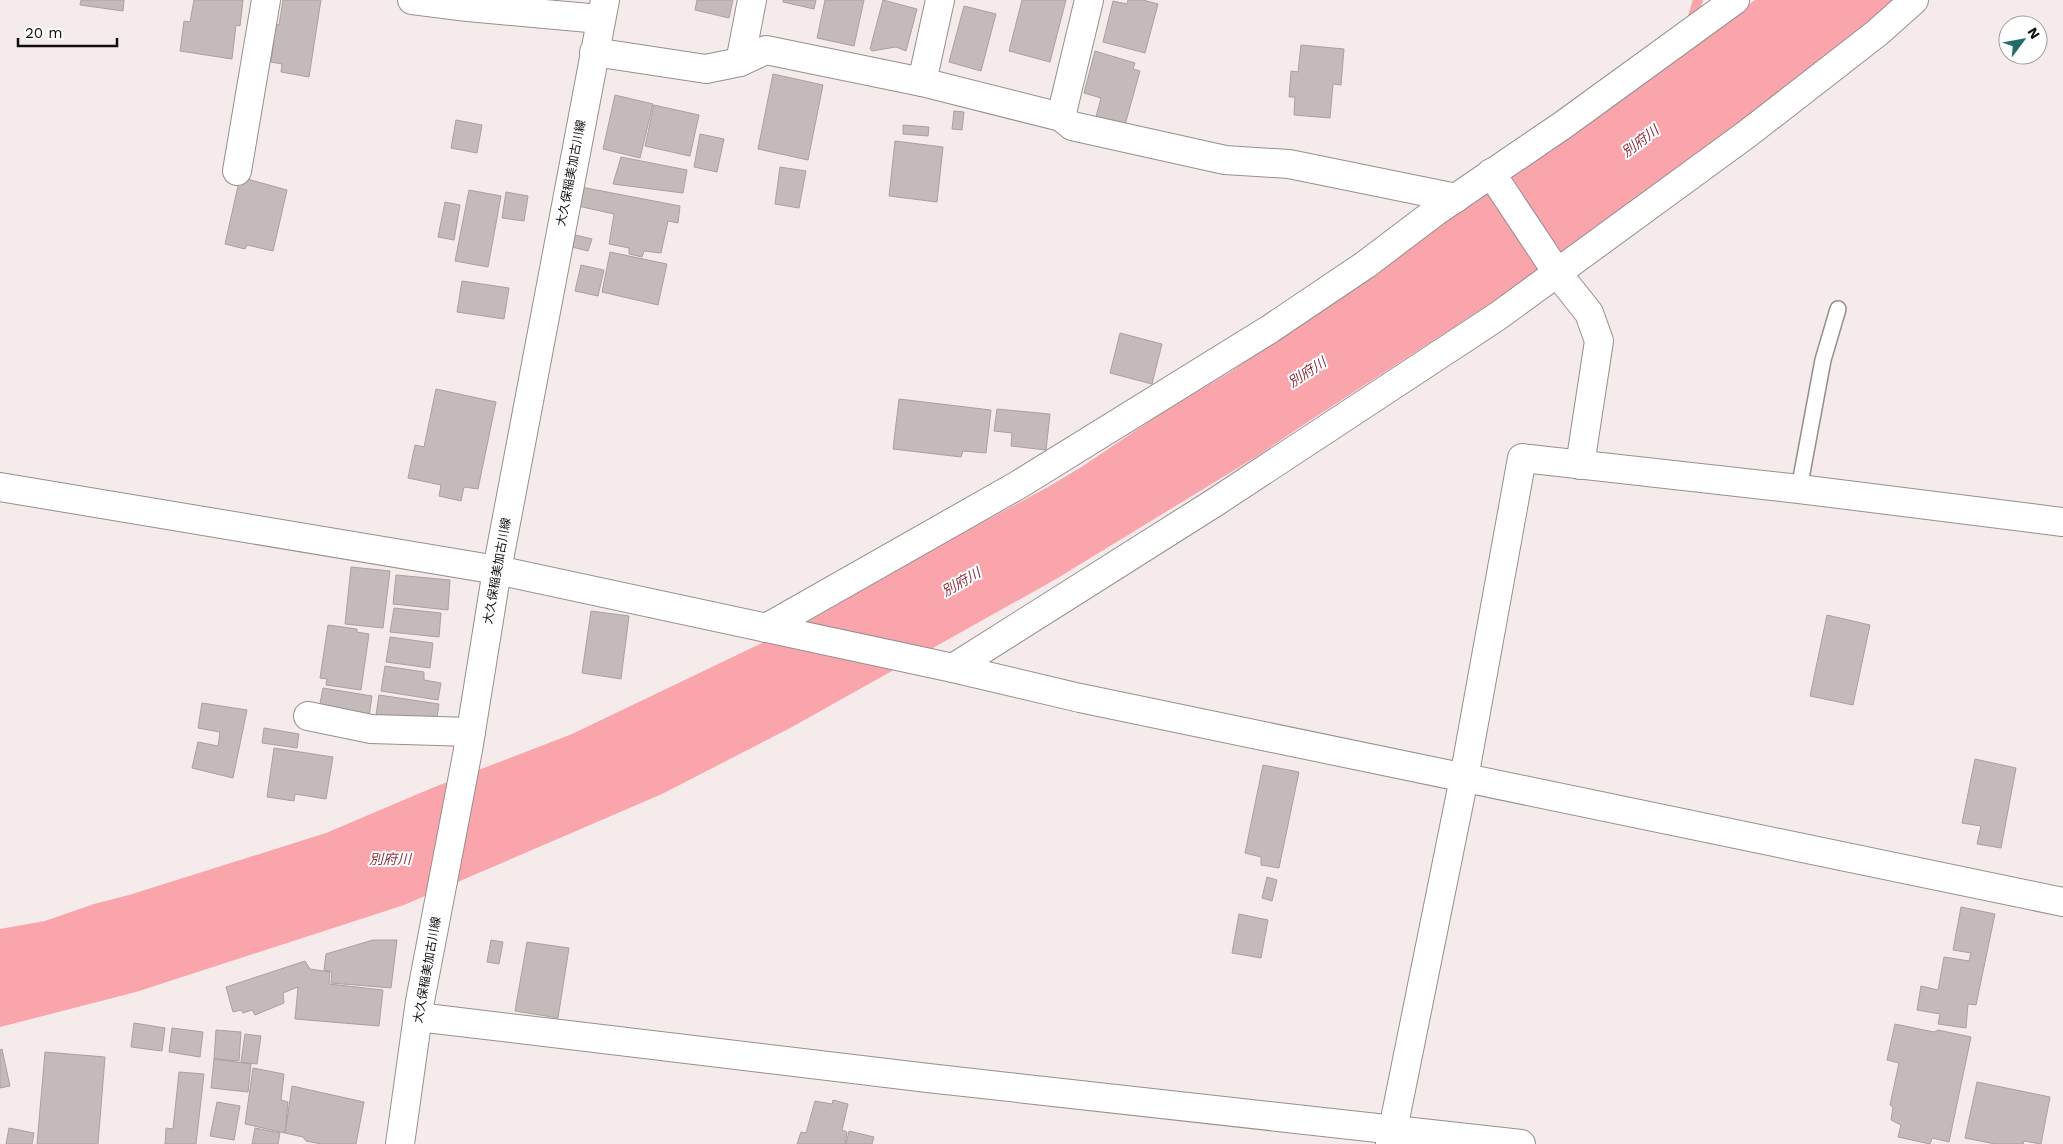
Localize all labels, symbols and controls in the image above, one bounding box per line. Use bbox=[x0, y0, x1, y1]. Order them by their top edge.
scale bar bbox=[18, 15, 116, 47]
north arrow bbox=[1998, 15, 2048, 65]
text: 20 m bbox=[25, 24, 63, 42]
text: N bbox=[2024, 24, 2044, 42]
street label: 大久保稲美加古川線 bbox=[554, 119, 588, 227]
water label: 別府川 bbox=[1618, 121, 1663, 160]
water label: 別府川 bbox=[1285, 353, 1331, 390]
street label: 大久保稲美加古川線 bbox=[481, 517, 513, 625]
water label: 別府川 bbox=[939, 564, 985, 599]
water label: 別府川 bbox=[369, 851, 413, 867]
street label: 大久保稲美加古川線 bbox=[411, 916, 443, 1024]

